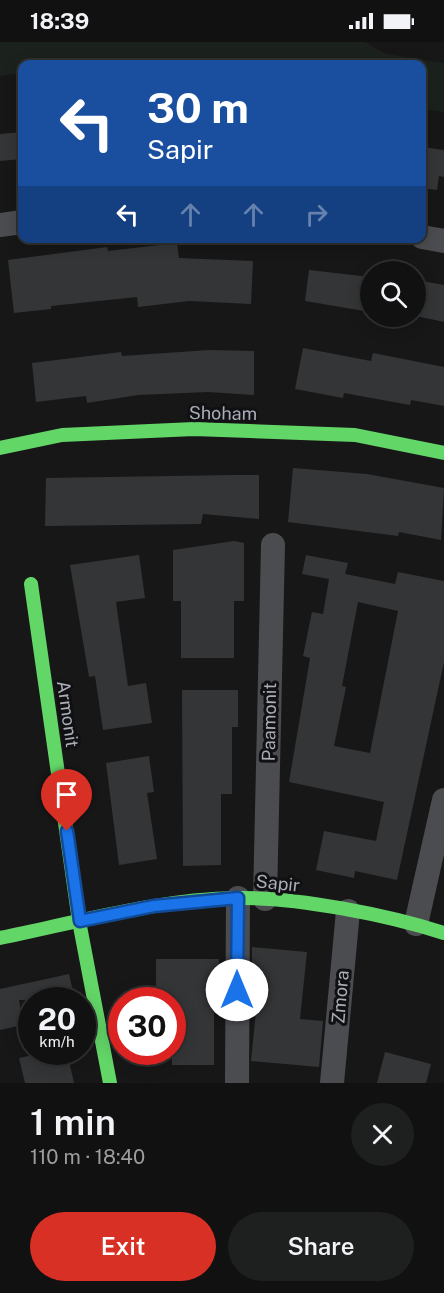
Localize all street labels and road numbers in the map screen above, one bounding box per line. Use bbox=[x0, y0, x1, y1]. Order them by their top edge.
street label: Shoham bbox=[189, 402, 257, 424]
street label: Armonit bbox=[53, 679, 83, 749]
street label: Paamonit bbox=[258, 682, 280, 762]
street label: Sapir bbox=[255, 870, 301, 896]
street label: Zmora bbox=[327, 969, 353, 1025]

